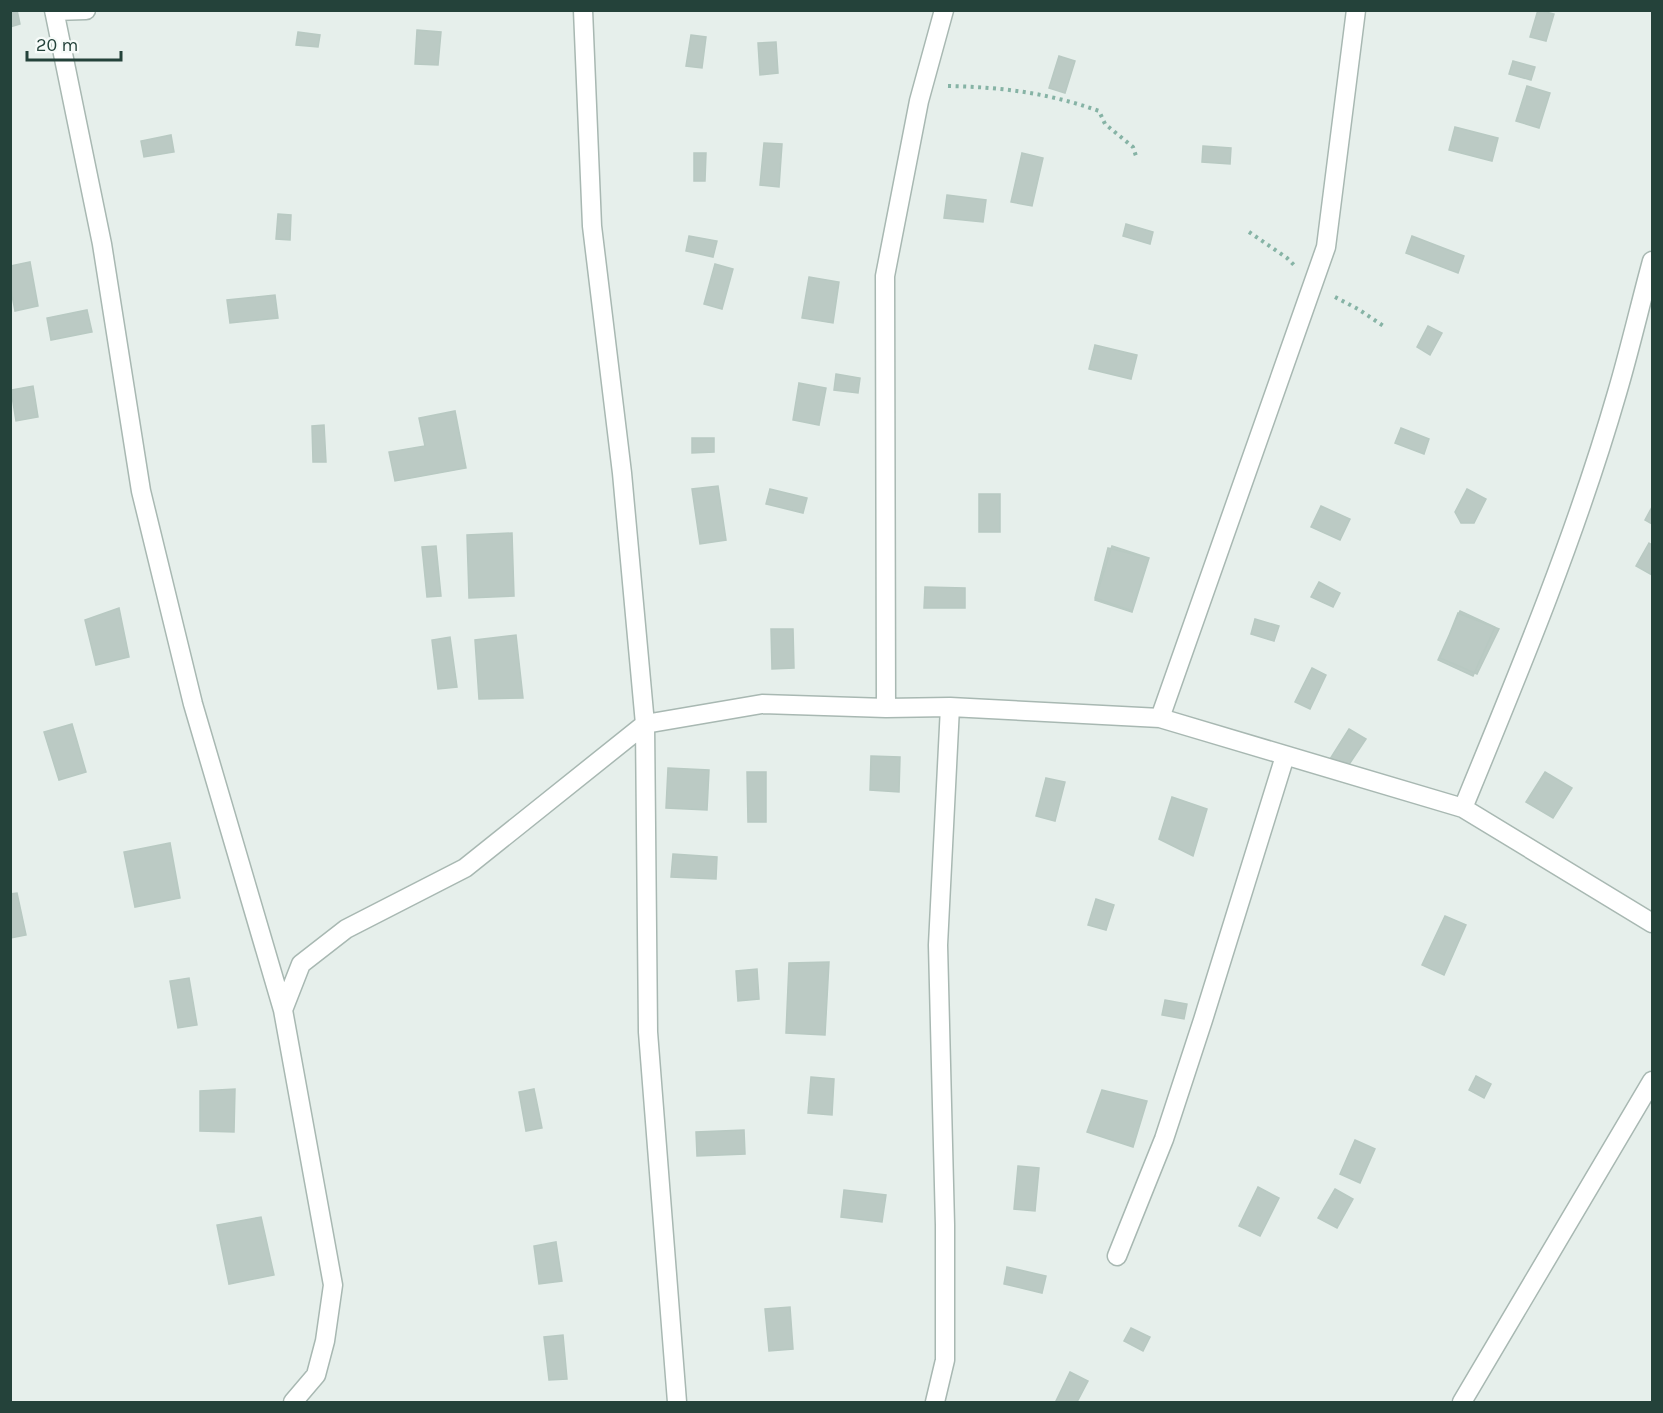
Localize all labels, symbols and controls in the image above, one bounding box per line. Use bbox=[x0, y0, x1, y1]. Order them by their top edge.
scale bar bbox=[27, 24, 122, 62]
text: 20 m bbox=[36, 34, 78, 56]

